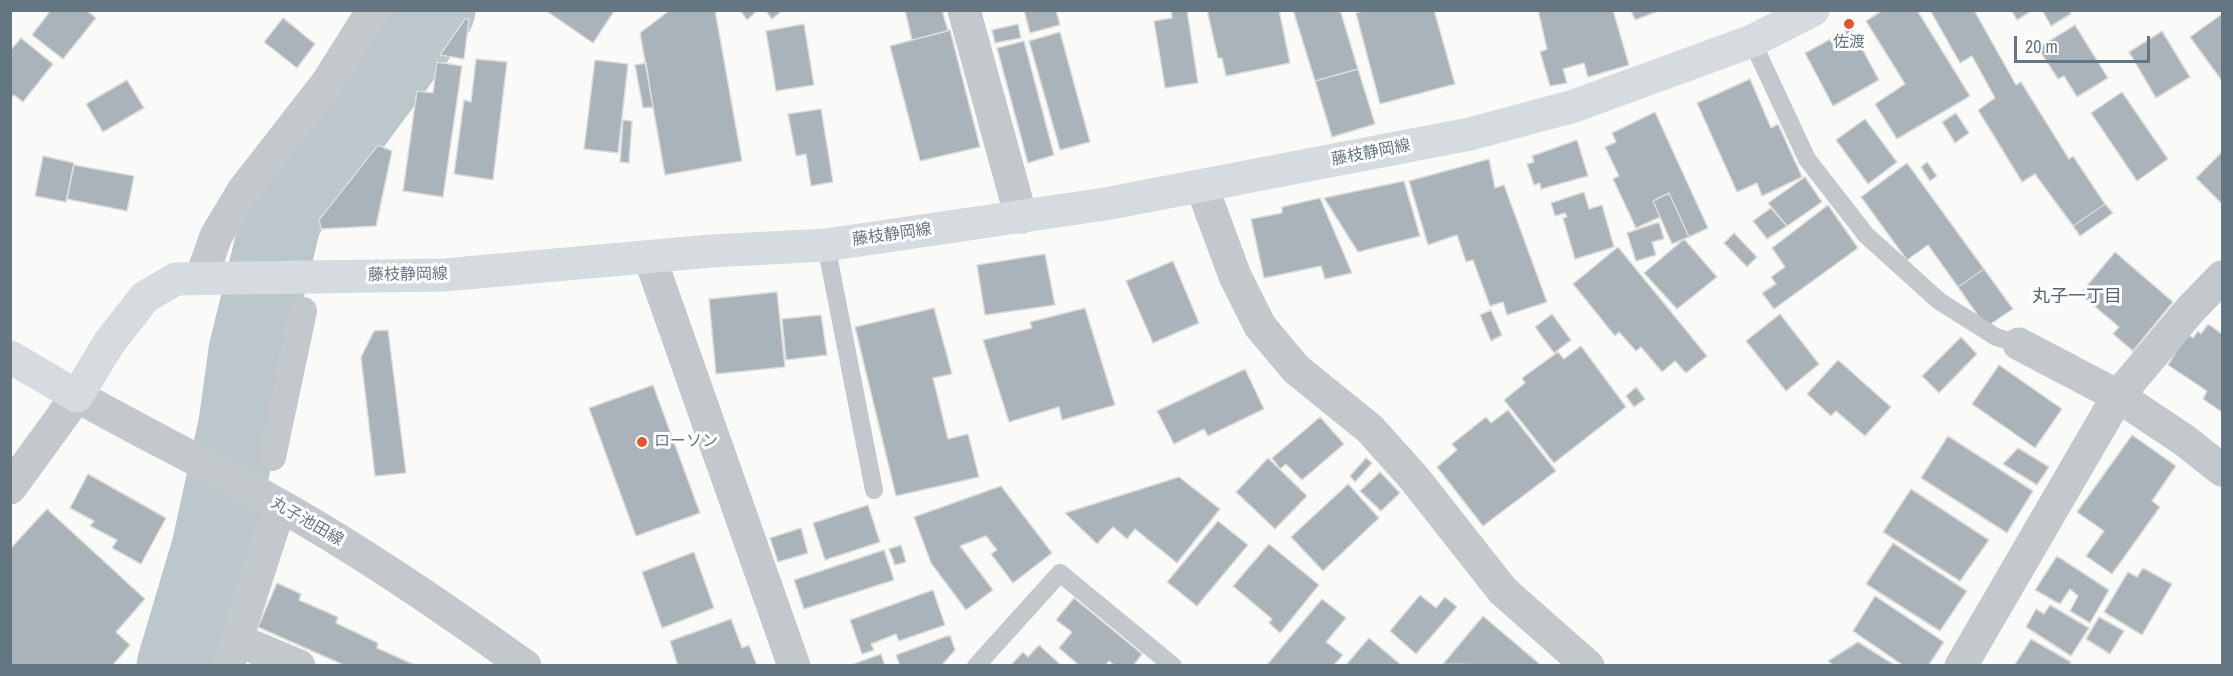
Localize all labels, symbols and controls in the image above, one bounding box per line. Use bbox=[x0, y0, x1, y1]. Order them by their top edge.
marker: 佐渡 bbox=[1842, 17, 1856, 31]
scale bar bbox=[2017, 24, 2154, 62]
place label: 佐渡 bbox=[1833, 33, 1865, 53]
text: 20 m bbox=[2025, 34, 2058, 59]
street label: 藤枝静岡線 bbox=[1330, 136, 1412, 170]
street label: 藤枝静岡線 bbox=[851, 220, 933, 250]
street label: 藤枝静岡線 bbox=[368, 265, 448, 285]
district label: 丸子一丁目 bbox=[2032, 286, 2122, 308]
place label: ローソン bbox=[654, 432, 718, 452]
marker: ローソン bbox=[635, 435, 649, 449]
street label: 丸子池田線 bbox=[268, 494, 346, 550]

